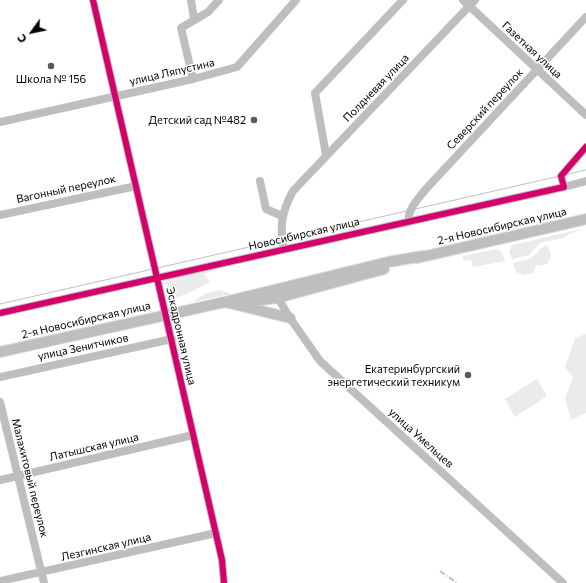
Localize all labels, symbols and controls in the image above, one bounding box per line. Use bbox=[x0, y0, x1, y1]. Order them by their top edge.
north arrow bbox=[12, 12, 52, 52]
street label: Газетная улица bbox=[499, 19, 565, 81]
text: С bbox=[14, 32, 29, 46]
street label: Полдневая улица bbox=[340, 51, 412, 125]
street label: улица Ляпустина bbox=[128, 56, 216, 88]
marker: Школа № 156 bbox=[46, 61, 56, 71]
street label: Северский переулок bbox=[444, 66, 526, 152]
place label: Школа № 156 bbox=[16, 72, 86, 86]
place label: Детский сад №482 bbox=[149, 113, 246, 127]
marker: Детский сад №482 bbox=[249, 115, 259, 125]
street label: Вагонный переулок bbox=[15, 172, 117, 206]
street label: 2-я Новосибирская улица bbox=[436, 205, 568, 247]
street label: Новосибирская улица bbox=[247, 215, 361, 253]
street label: Эскадронная улица bbox=[163, 286, 199, 386]
street label: 2-я Новосибирская улица bbox=[20, 299, 152, 341]
street label: улица Зенитчиков bbox=[37, 331, 129, 363]
place label: Екатеринбургский энергетический техникум bbox=[328, 362, 460, 388]
marker: Екатеринбургский энергетический техникум bbox=[463, 370, 473, 380]
street label: улица Умельцев bbox=[386, 405, 456, 471]
street label: Малахитовый переулок bbox=[9, 417, 51, 539]
street label: Латышская улица bbox=[48, 430, 140, 464]
street label: Лезгинская улица bbox=[60, 530, 152, 564]

